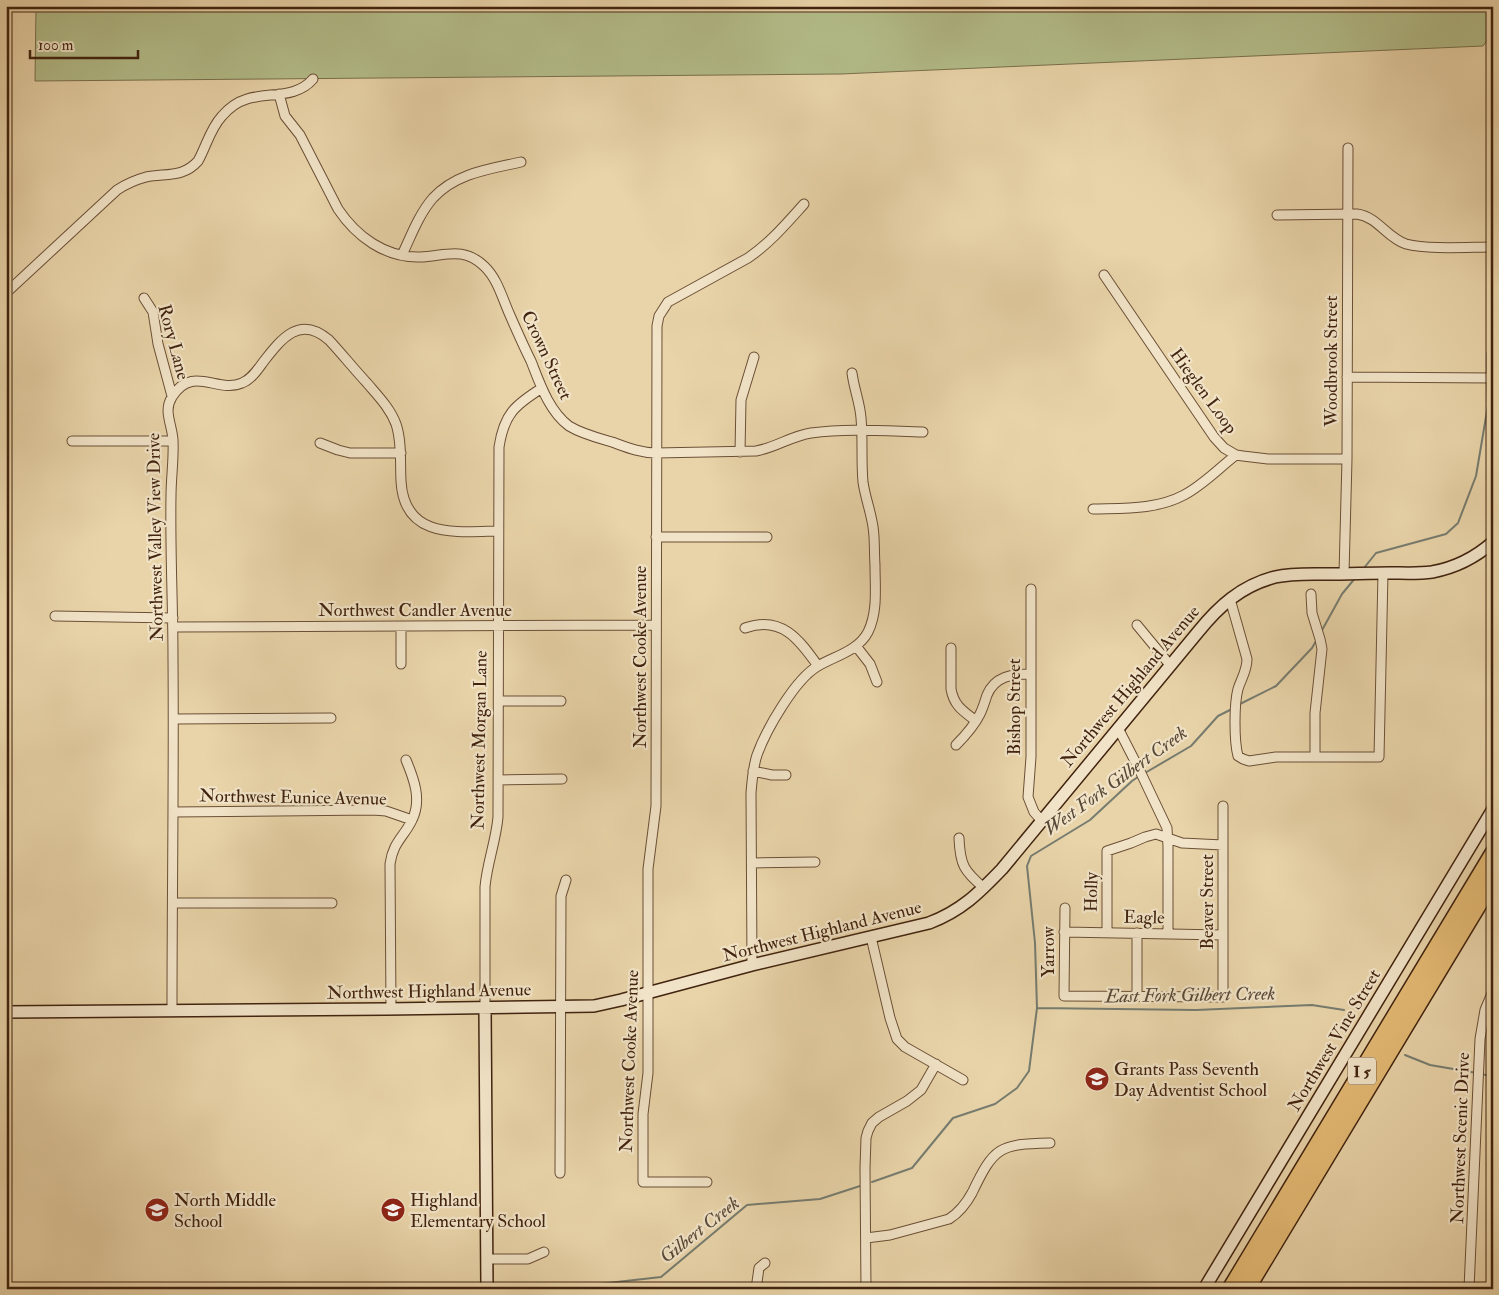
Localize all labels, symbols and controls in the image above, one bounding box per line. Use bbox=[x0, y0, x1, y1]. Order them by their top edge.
scale bar bbox=[30, 28, 138, 60]
text: 100 m bbox=[38, 36, 74, 55]
street label: Woodbrook Street bbox=[1320, 295, 1343, 428]
street label: Rory Lane bbox=[152, 302, 195, 383]
street label: Crown Street bbox=[516, 307, 577, 404]
street label: Hieglen Loop bbox=[1165, 344, 1242, 439]
street label: Northwest Valley View Drive bbox=[142, 432, 169, 641]
street label: Northwest Cooke Avenue bbox=[629, 565, 652, 748]
street label: Northwest Candler Avenue bbox=[318, 599, 512, 622]
street label: Northwest Highland Avenue bbox=[1056, 600, 1205, 772]
street label: Northwest Morgan Lane bbox=[466, 650, 493, 830]
street label: Bishop Street bbox=[1003, 658, 1026, 756]
water label: West Fork Gilbert Creek bbox=[1039, 721, 1192, 841]
street label: Northwest Eunice Avenue bbox=[199, 784, 387, 811]
street label: Beaver Street bbox=[1196, 854, 1219, 950]
street label: Holly bbox=[1080, 871, 1103, 912]
street label: Northwest Highland Avenue bbox=[720, 896, 924, 967]
street label: Eagle bbox=[1123, 906, 1165, 929]
street label: Yarrow bbox=[1037, 926, 1060, 978]
street label: Northwest Vine Street bbox=[1283, 965, 1386, 1116]
street label: Northwest Cooke Avenue bbox=[615, 969, 644, 1153]
street label: Northwest Highland Avenue bbox=[327, 978, 532, 1005]
water label: East Fork Gilbert Creek bbox=[1103, 982, 1276, 1009]
street label: Northwest Scenic Drive bbox=[1446, 1051, 1475, 1224]
place label: Grants Pass Seventh Day Adventist School bbox=[1114, 1058, 1268, 1102]
road number: I 5 bbox=[1348, 1058, 1376, 1084]
school or university icon: Grants Pass Seventh Day Adventist School bbox=[1084, 1066, 1110, 1092]
place label: North Middle School bbox=[174, 1189, 277, 1233]
place label: Highland Elementary School bbox=[410, 1189, 546, 1233]
water label: Gilbert Creek bbox=[655, 1191, 744, 1268]
school or university icon: North Middle School bbox=[144, 1197, 170, 1223]
school or university icon: Highland Elementary School bbox=[380, 1197, 406, 1223]

